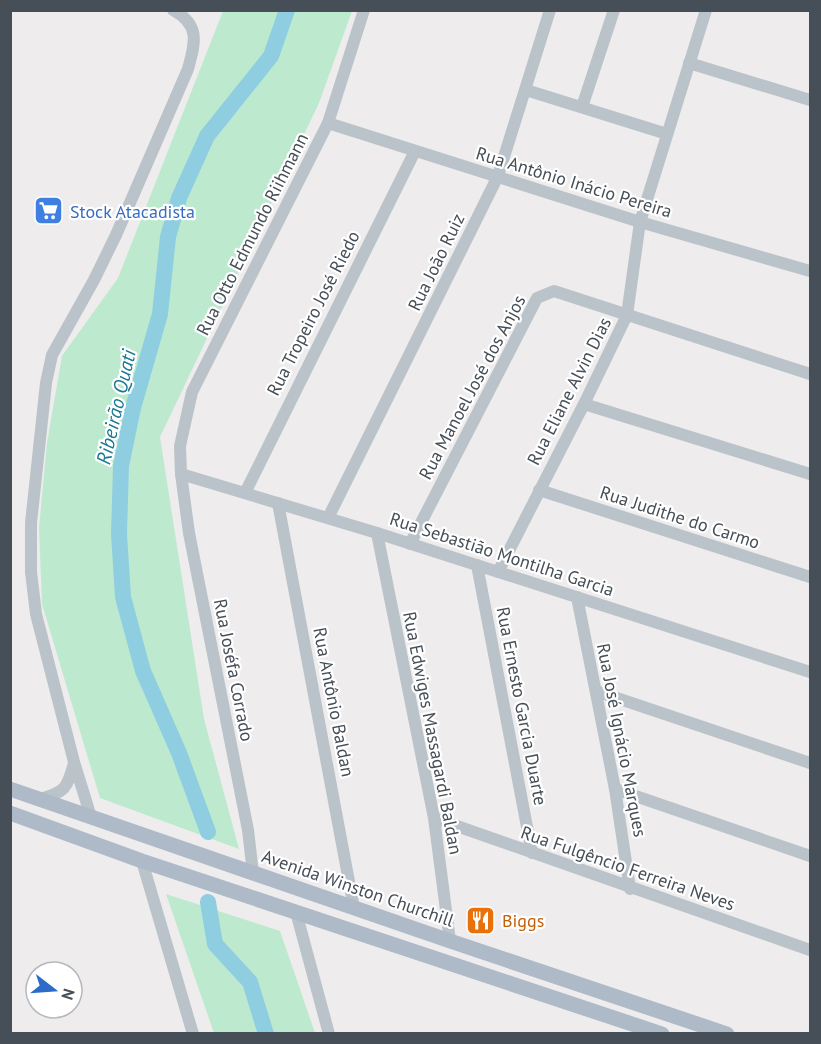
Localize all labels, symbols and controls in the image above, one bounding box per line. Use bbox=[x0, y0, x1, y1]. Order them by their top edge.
street label: Rua Otto Edmundo Riihmann bbox=[191, 129, 313, 339]
street label: Rua Antônio Inácio Pereira bbox=[473, 141, 675, 223]
supermarket icon: Stock Atacadista bbox=[33, 195, 65, 227]
place label: Stock Atacadista bbox=[70, 200, 195, 223]
street label: Rua João Ruiz bbox=[403, 210, 469, 314]
street label: Rua Tropeiro José Riedo bbox=[261, 227, 365, 399]
street label: Rua Manoel José dos Anjos bbox=[414, 291, 530, 483]
street label: Rua Eliane Alvin Dias bbox=[522, 313, 616, 469]
water label: Ribeirão Quati bbox=[90, 346, 142, 467]
street label: Rua Judithe do Carmo bbox=[597, 480, 763, 554]
street label: Rua Sebastião Montilha Garcia bbox=[387, 507, 617, 601]
street label: Rua Joséfa Corrado bbox=[209, 597, 259, 743]
street label: Rua Ernesto Garcia Duarte bbox=[491, 605, 553, 807]
street label: Rua Edwiges Massagardi Baldan bbox=[398, 610, 468, 856]
street label: Rua Antônio Baldan bbox=[308, 625, 360, 779]
street label: Rua José Ignácio Marques bbox=[592, 641, 652, 839]
street label: Rua Fulgêncio Ferreira Neves bbox=[518, 821, 738, 915]
street label: Avenida Winston Churchill bbox=[259, 844, 458, 932]
restaurant icon: Biggs bbox=[465, 904, 497, 936]
place label: Biggs bbox=[502, 909, 544, 932]
north arrow bbox=[24, 960, 84, 1020]
text: N bbox=[57, 986, 79, 1002]

